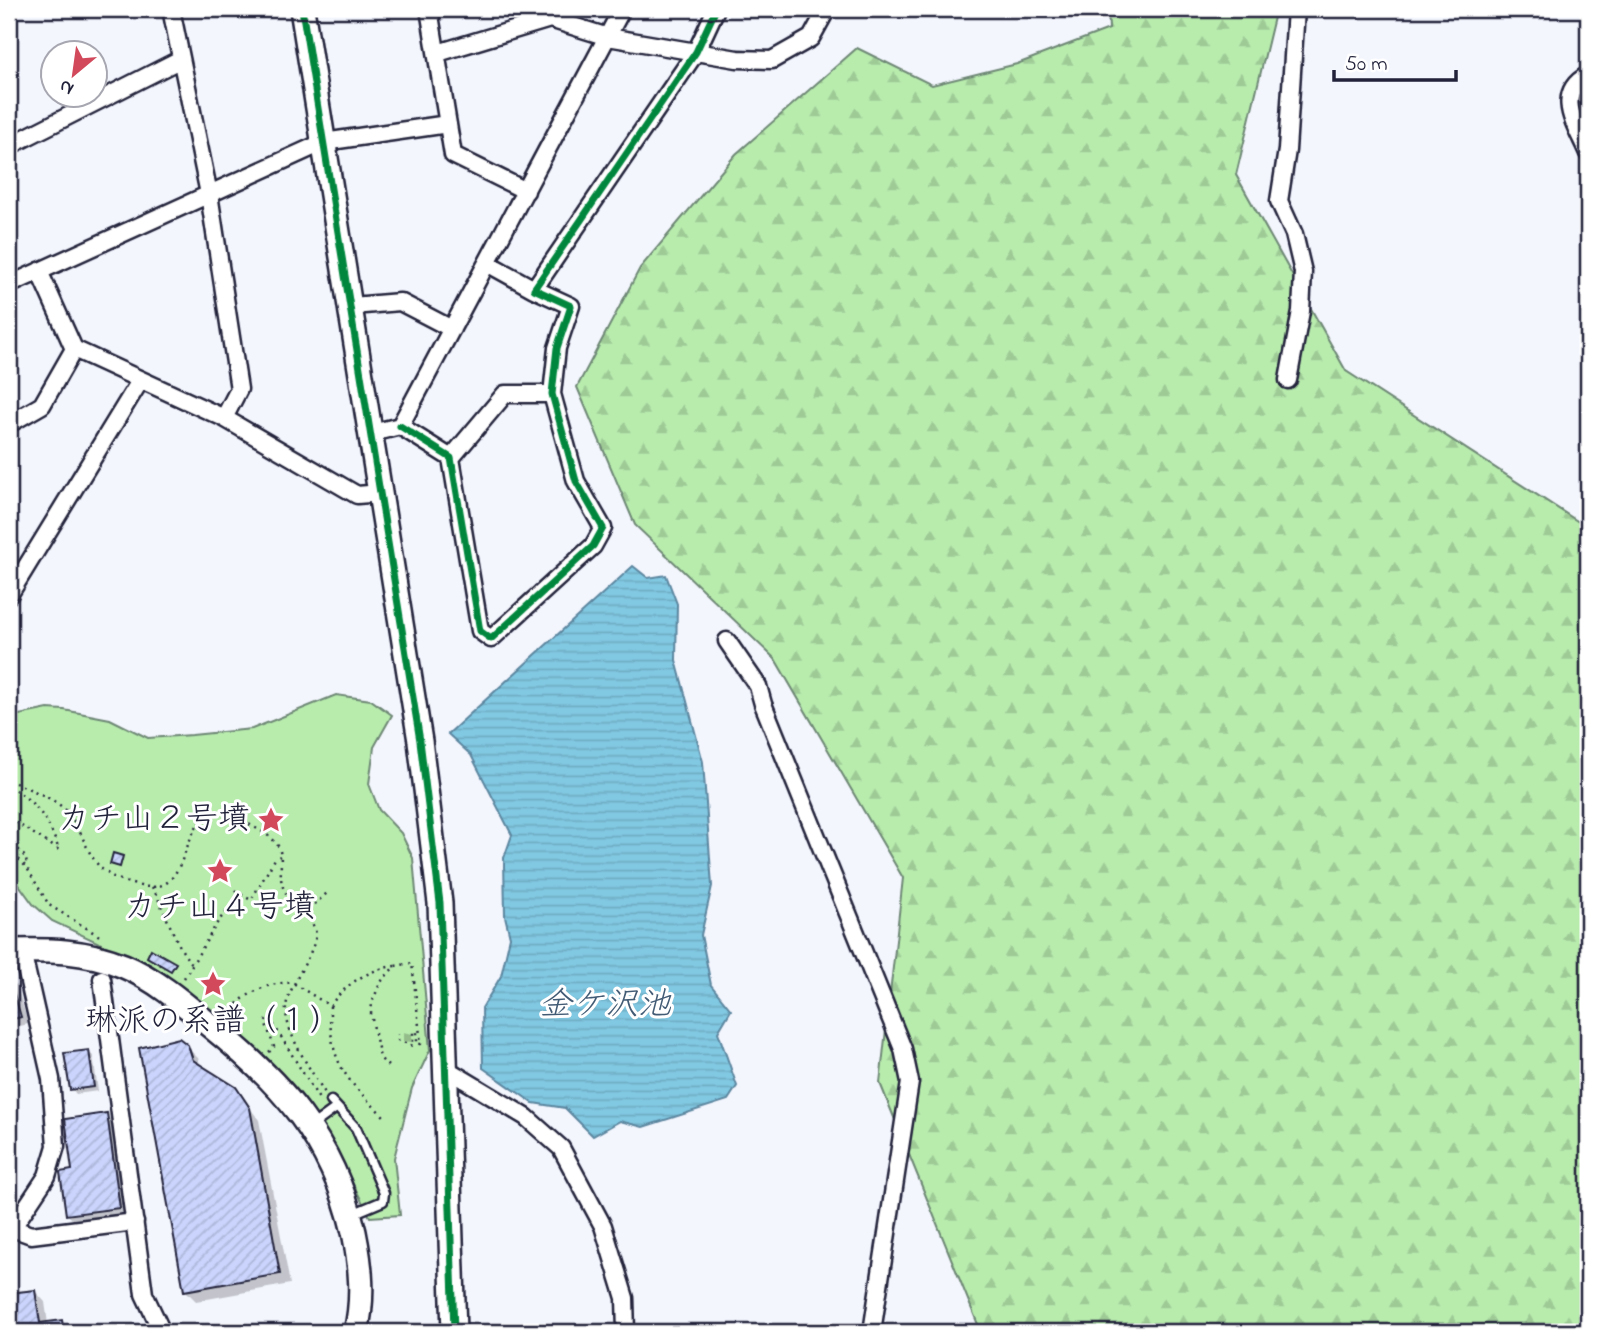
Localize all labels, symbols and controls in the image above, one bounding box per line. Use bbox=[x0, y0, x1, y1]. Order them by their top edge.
north arrow bbox=[38, 38, 108, 108]
scale bar bbox=[1334, 38, 1457, 82]
text: 50 m bbox=[1345, 50, 1388, 80]
text: N bbox=[55, 72, 79, 102]
place label: カチ山２号墳 bbox=[58, 797, 250, 844]
place icon: カチ山２号墳 bbox=[256, 805, 286, 835]
place icon: カチ山４号墳 bbox=[205, 856, 235, 886]
place label: カチ山４号墳 bbox=[124, 885, 316, 932]
place icon: 琳派の系譜（１） bbox=[198, 969, 228, 999]
water label: 金ケ沢池 bbox=[539, 982, 672, 1030]
place label: 琳派の系譜（１） bbox=[85, 999, 341, 1046]

